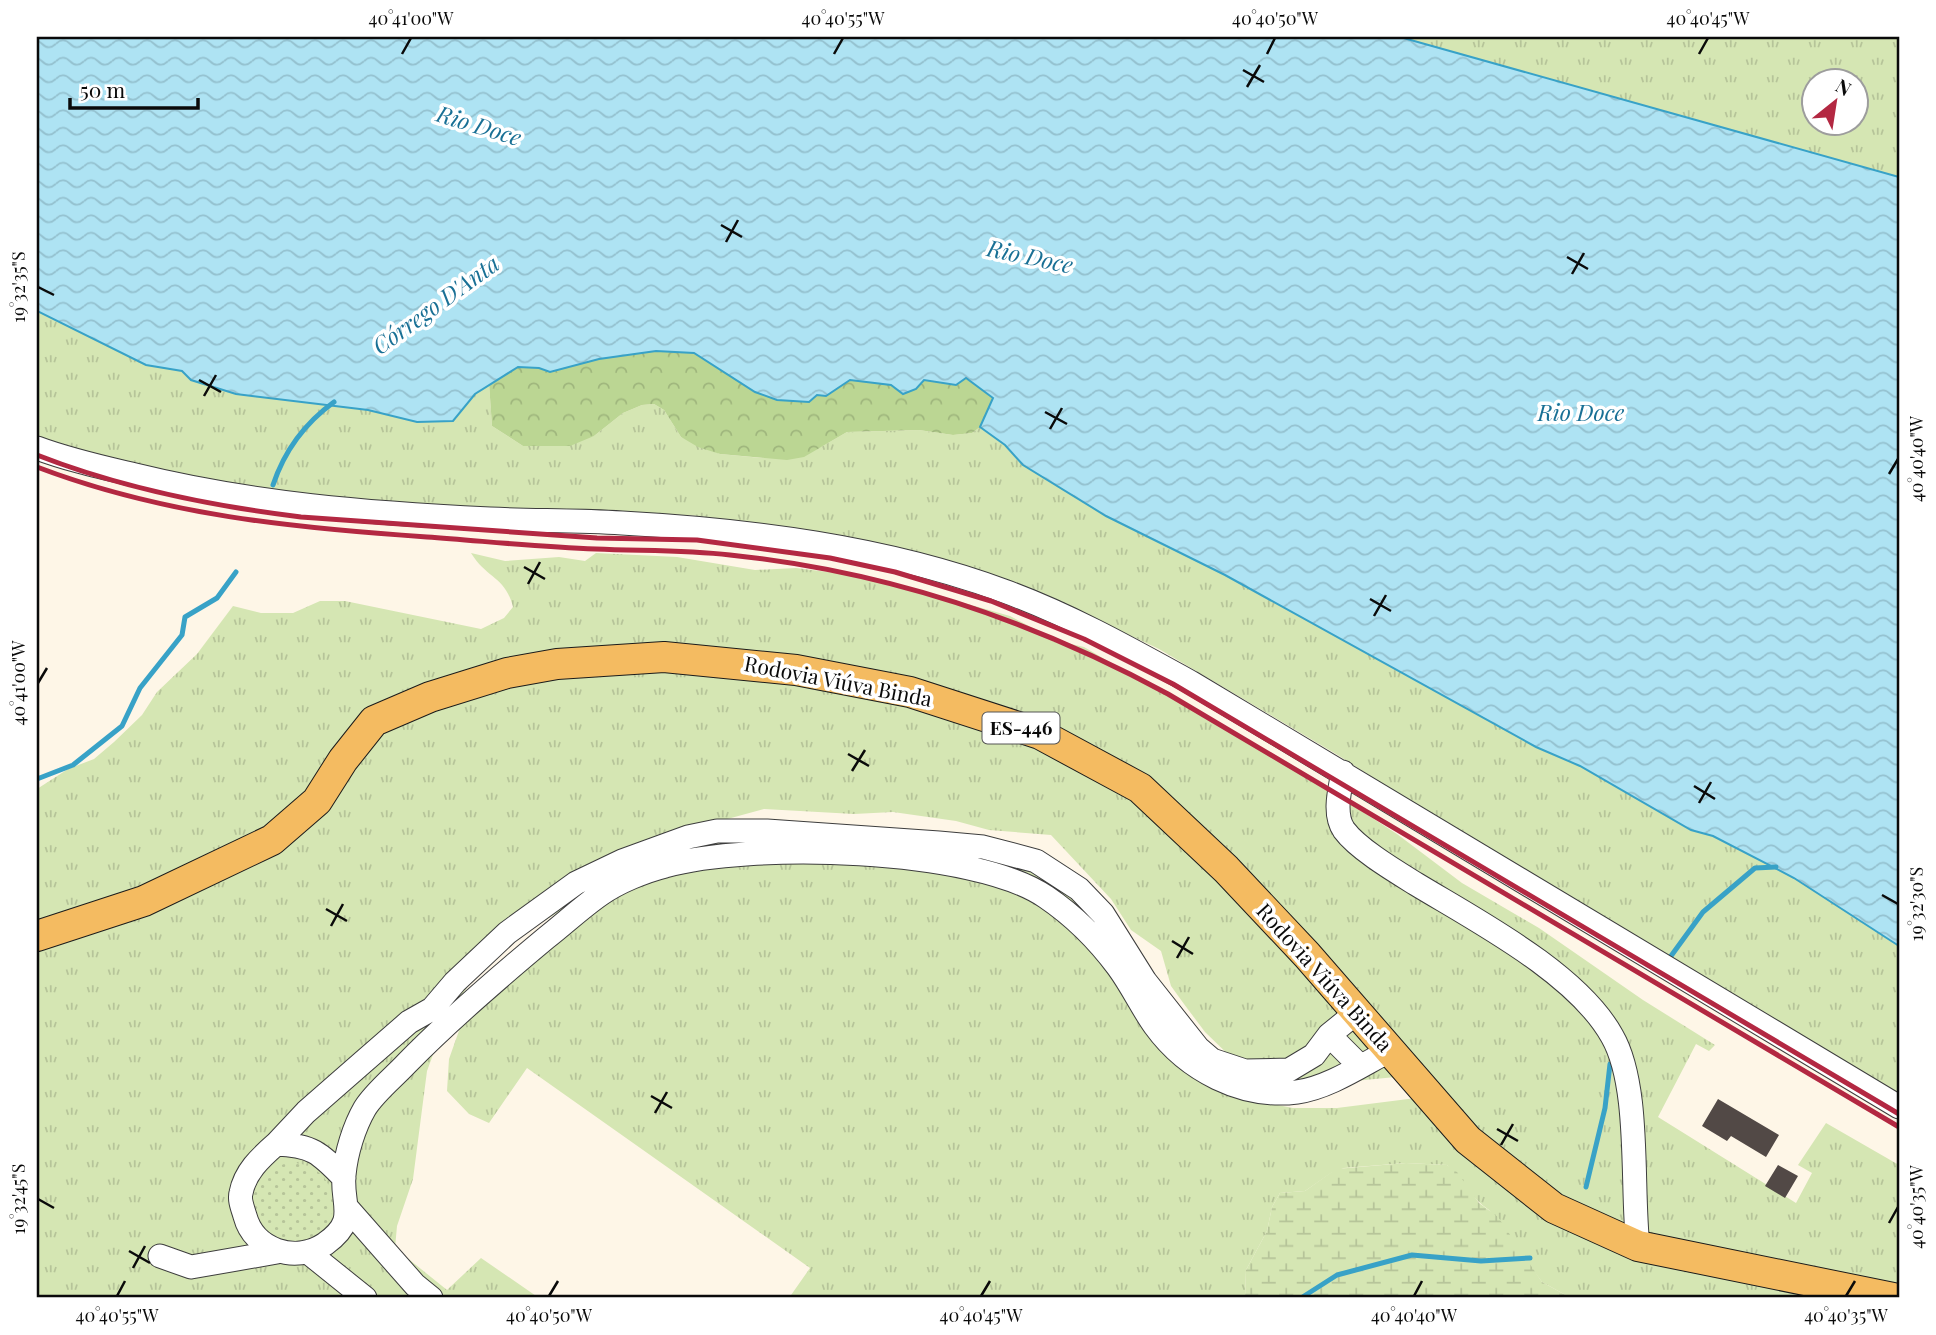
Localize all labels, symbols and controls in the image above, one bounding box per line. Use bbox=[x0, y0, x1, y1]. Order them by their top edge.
text: 40°41'00"W bbox=[369, 6, 454, 30]
text: 40°40'55"W bbox=[802, 6, 885, 30]
text: 40°40'50"W bbox=[1232, 6, 1319, 30]
text: 40°40'45"W bbox=[1667, 6, 1750, 30]
scale bar bbox=[70, 66, 198, 110]
north arrow bbox=[1800, 66, 1870, 136]
text: N bbox=[1832, 72, 1857, 101]
text: 50 m bbox=[80, 75, 126, 103]
water label: Rio Doce bbox=[432, 97, 526, 152]
water label: Rio Doce bbox=[984, 231, 1076, 280]
water label: Córrego D'Anta bbox=[365, 247, 505, 360]
text: 19°32'35"S bbox=[6, 251, 30, 323]
water label: Rio Doce bbox=[1537, 396, 1625, 427]
text: 40°40'40"W bbox=[1904, 415, 1928, 502]
text: 40°41'00"W bbox=[6, 640, 30, 725]
street label: Rodovia Viúva Binda bbox=[742, 648, 935, 712]
road number: ES-446 bbox=[982, 712, 1060, 744]
text: 19°32'30"S bbox=[1904, 867, 1928, 941]
street label: Rodovia Viúva Binda bbox=[1251, 896, 1400, 1057]
text: 19°32'45"S bbox=[6, 1164, 30, 1234]
text: 40°40'35"W bbox=[1904, 1164, 1928, 1249]
text: 40°40'55"W bbox=[76, 1303, 159, 1327]
text: 40°40'50"W bbox=[506, 1303, 593, 1327]
text: 40°40'45"W bbox=[940, 1303, 1023, 1327]
text: 40°40'40"W bbox=[1371, 1303, 1458, 1327]
text: 40°40'35"W bbox=[1804, 1303, 1889, 1327]

